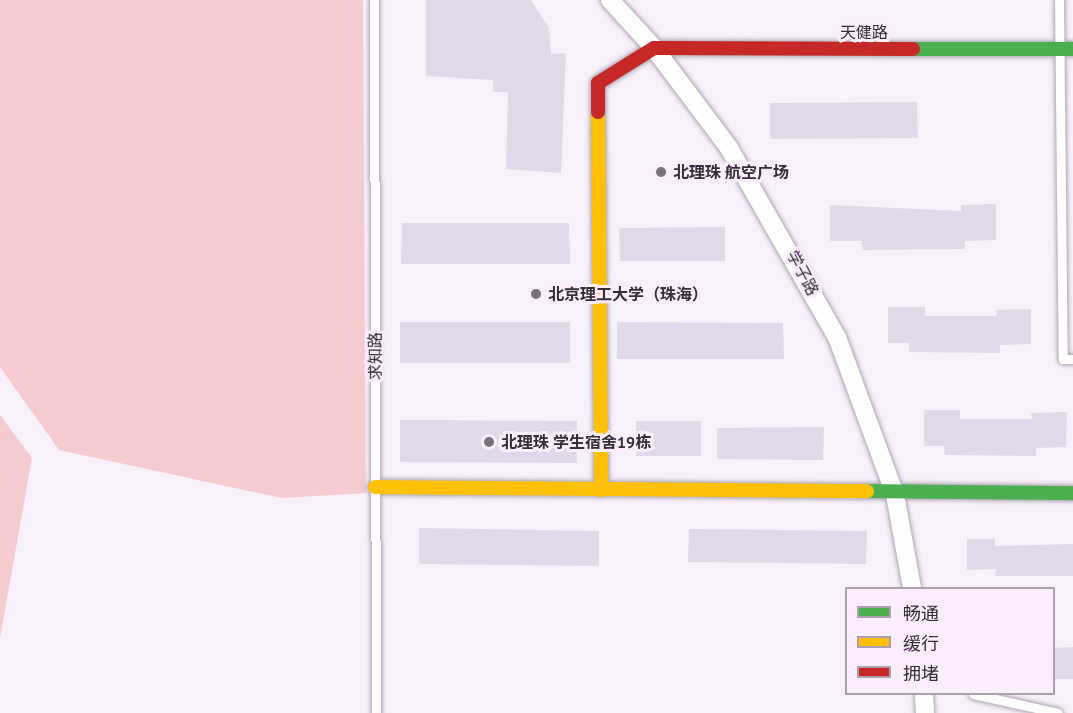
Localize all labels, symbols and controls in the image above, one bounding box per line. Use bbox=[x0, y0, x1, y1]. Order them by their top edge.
street label: 天健路 bbox=[840, 22, 888, 42]
place label: 北理珠 航空广场 bbox=[673, 162, 789, 182]
marker: 北理珠 航空广场 bbox=[654, 165, 668, 179]
street label: 学子路 bbox=[783, 247, 823, 299]
place label: 北京理工大学（珠海） bbox=[548, 284, 708, 304]
marker: 北京理工大学（珠海） bbox=[529, 287, 543, 301]
street label: 求知路 bbox=[365, 332, 385, 380]
place label: 北理珠 学生宿舍19栋 bbox=[501, 432, 651, 452]
marker: 北理珠 学生宿舍19栋 bbox=[482, 435, 496, 449]
legend bbox=[845, 587, 1055, 695]
text: 畅通 bbox=[903, 602, 939, 625]
text: 缓行 bbox=[903, 632, 939, 655]
text: 拥堵 bbox=[903, 662, 939, 685]

